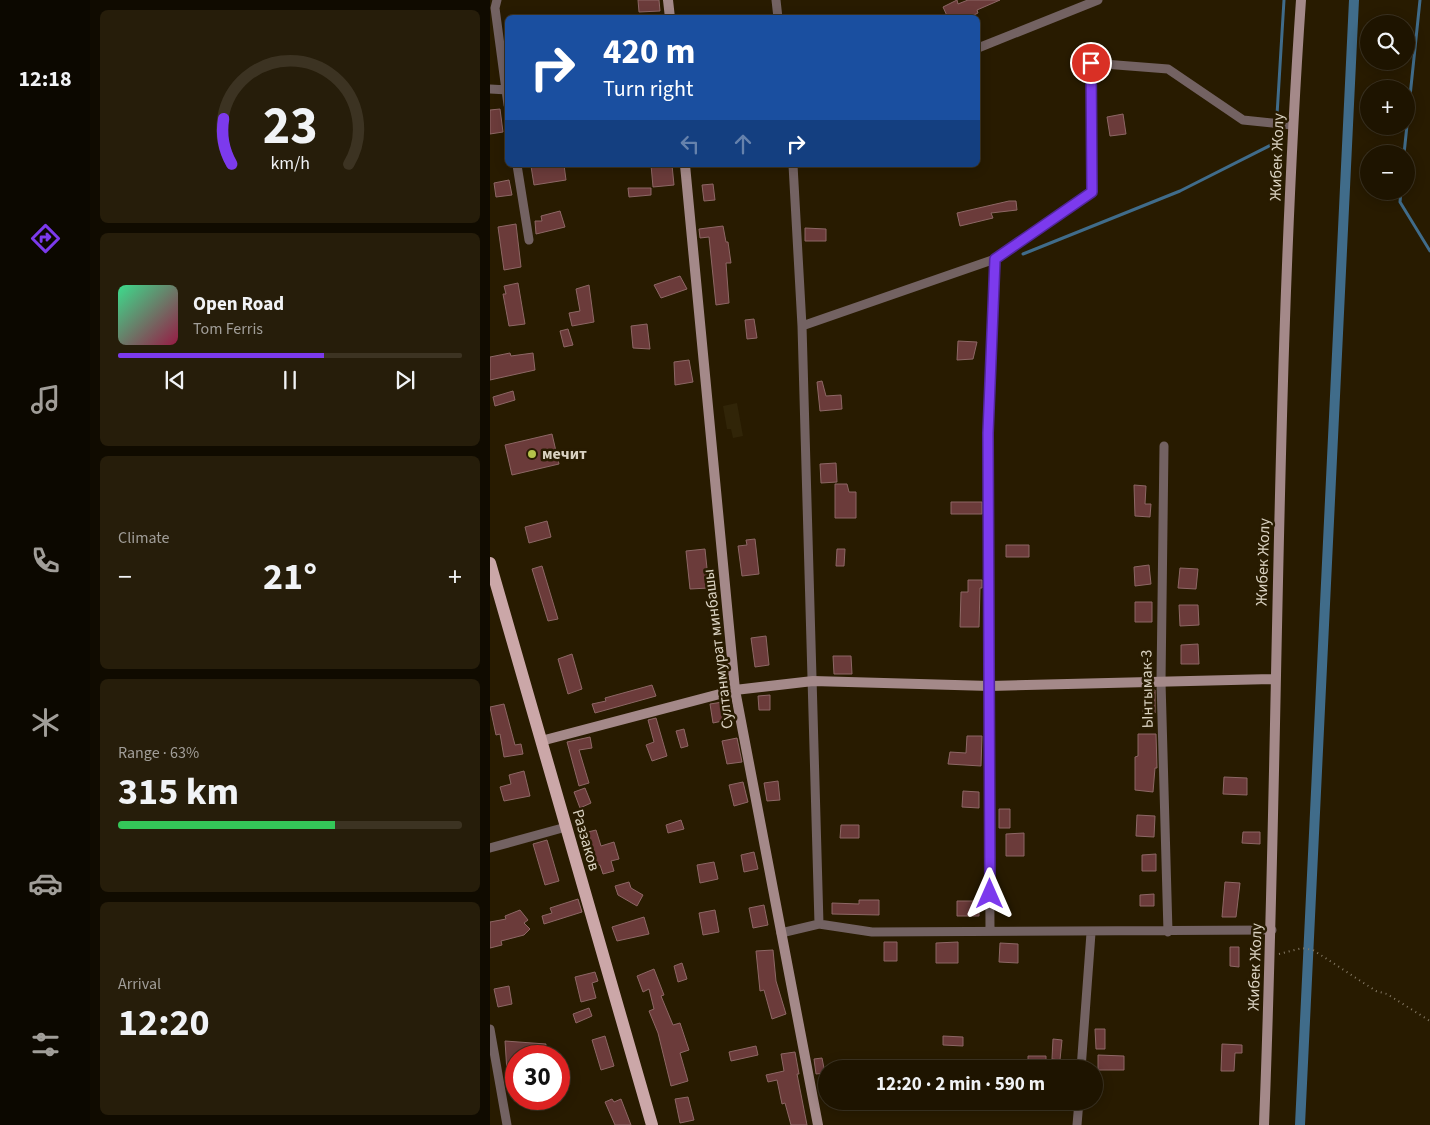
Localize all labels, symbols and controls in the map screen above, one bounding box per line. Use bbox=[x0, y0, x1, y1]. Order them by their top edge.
map controls bbox=[1360, 15, 1415, 200]
button: search bbox=[1360, 15, 1415, 70]
text: 420 m bbox=[603, 27, 695, 77]
icon: right bbox=[520, 35, 585, 100]
pin bbox=[1070, 42, 1112, 84]
icon: arrive bbox=[1077, 49, 1105, 77]
text: 12:18 bbox=[18, 63, 72, 95]
text: Turn right bbox=[603, 73, 693, 105]
button: + bbox=[1360, 80, 1415, 135]
text: 23 bbox=[263, 90, 317, 164]
street label: Жибек Жолу bbox=[1264, 112, 1290, 201]
icon: left bbox=[676, 130, 704, 158]
icon: ahead bbox=[729, 130, 757, 158]
icon: right bbox=[782, 130, 810, 158]
button: − bbox=[1360, 145, 1415, 200]
text: km/h bbox=[270, 151, 310, 176]
icon: directions bbox=[28, 221, 63, 256]
text: Open Road bbox=[193, 291, 284, 318]
text: Tom Ferris bbox=[193, 318, 263, 340]
icon: previous bbox=[161, 366, 189, 394]
icon: pause bbox=[276, 366, 304, 394]
icon: next bbox=[391, 366, 419, 394]
icon: music bbox=[28, 382, 63, 417]
place label: мечит bbox=[542, 443, 587, 465]
marker: мечит bbox=[526, 448, 538, 460]
street label: Жибек Жолу bbox=[1250, 517, 1276, 606]
text: Climate bbox=[118, 527, 169, 549]
icon: phone bbox=[28, 543, 63, 578]
text: 21° bbox=[263, 550, 317, 604]
text: − bbox=[118, 557, 132, 597]
text: + bbox=[448, 557, 462, 597]
street label: Султанмурат минбашы bbox=[697, 568, 739, 730]
street label: Ынтымак-3 bbox=[1135, 649, 1159, 728]
icon: climate bbox=[28, 705, 63, 740]
text: Range · 63% bbox=[118, 742, 199, 764]
text: 315 km bbox=[118, 765, 239, 819]
street label: Раззаков bbox=[567, 807, 605, 873]
icon: car bbox=[28, 866, 63, 901]
position arrow bbox=[963, 867, 1015, 919]
street label: Жибек Жолу bbox=[1242, 922, 1268, 1011]
text: Arrival bbox=[118, 973, 161, 995]
text: 12:20 bbox=[118, 996, 210, 1050]
icon: filters bbox=[28, 1027, 63, 1062]
speed limit sign: 30 bbox=[505, 1045, 570, 1110]
text: 12:20 · 2 min · 590 m bbox=[876, 1071, 1045, 1098]

